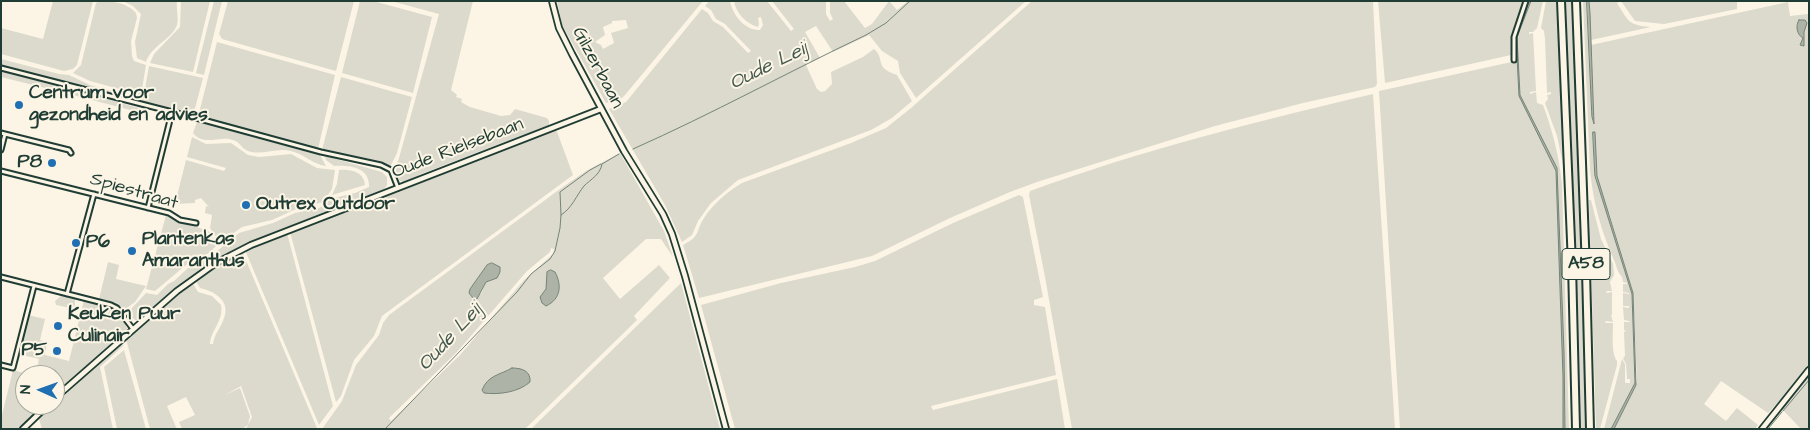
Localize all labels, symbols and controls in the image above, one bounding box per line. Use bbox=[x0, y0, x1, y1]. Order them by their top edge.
street label: Gilzerbaan bbox=[566, 23, 628, 113]
water label: Oude Leij bbox=[726, 38, 812, 96]
place label: Centrum voor gezondheid en advies bbox=[29, 83, 208, 127]
marker: Centrum voor gezondheid en advies bbox=[13, 99, 25, 111]
street label: Oude Rielsebaan bbox=[389, 113, 527, 185]
place label: P8 bbox=[18, 152, 42, 174]
marker: P8 bbox=[46, 157, 58, 169]
street label: Spiestraat bbox=[87, 169, 181, 215]
place label: Outrex Outdoor bbox=[256, 194, 395, 216]
marker: Outrex Outdoor bbox=[240, 199, 252, 211]
place label: Plantenkas Amaranthus bbox=[142, 229, 245, 273]
place label: P6 bbox=[86, 232, 110, 254]
marker: P6 bbox=[70, 237, 82, 249]
marker: Plantenkas Amaranthus bbox=[126, 245, 138, 257]
road number: A58 bbox=[1562, 248, 1610, 280]
water label: Oude Leij bbox=[414, 299, 488, 377]
place label: Keuken Puur Culinair bbox=[68, 304, 180, 348]
marker: Keuken Puur Culinair bbox=[52, 320, 64, 332]
place label: P5 bbox=[21, 340, 47, 362]
marker: P5 bbox=[51, 345, 63, 357]
north arrow bbox=[15, 365, 65, 415]
text: N bbox=[16, 385, 36, 394]

